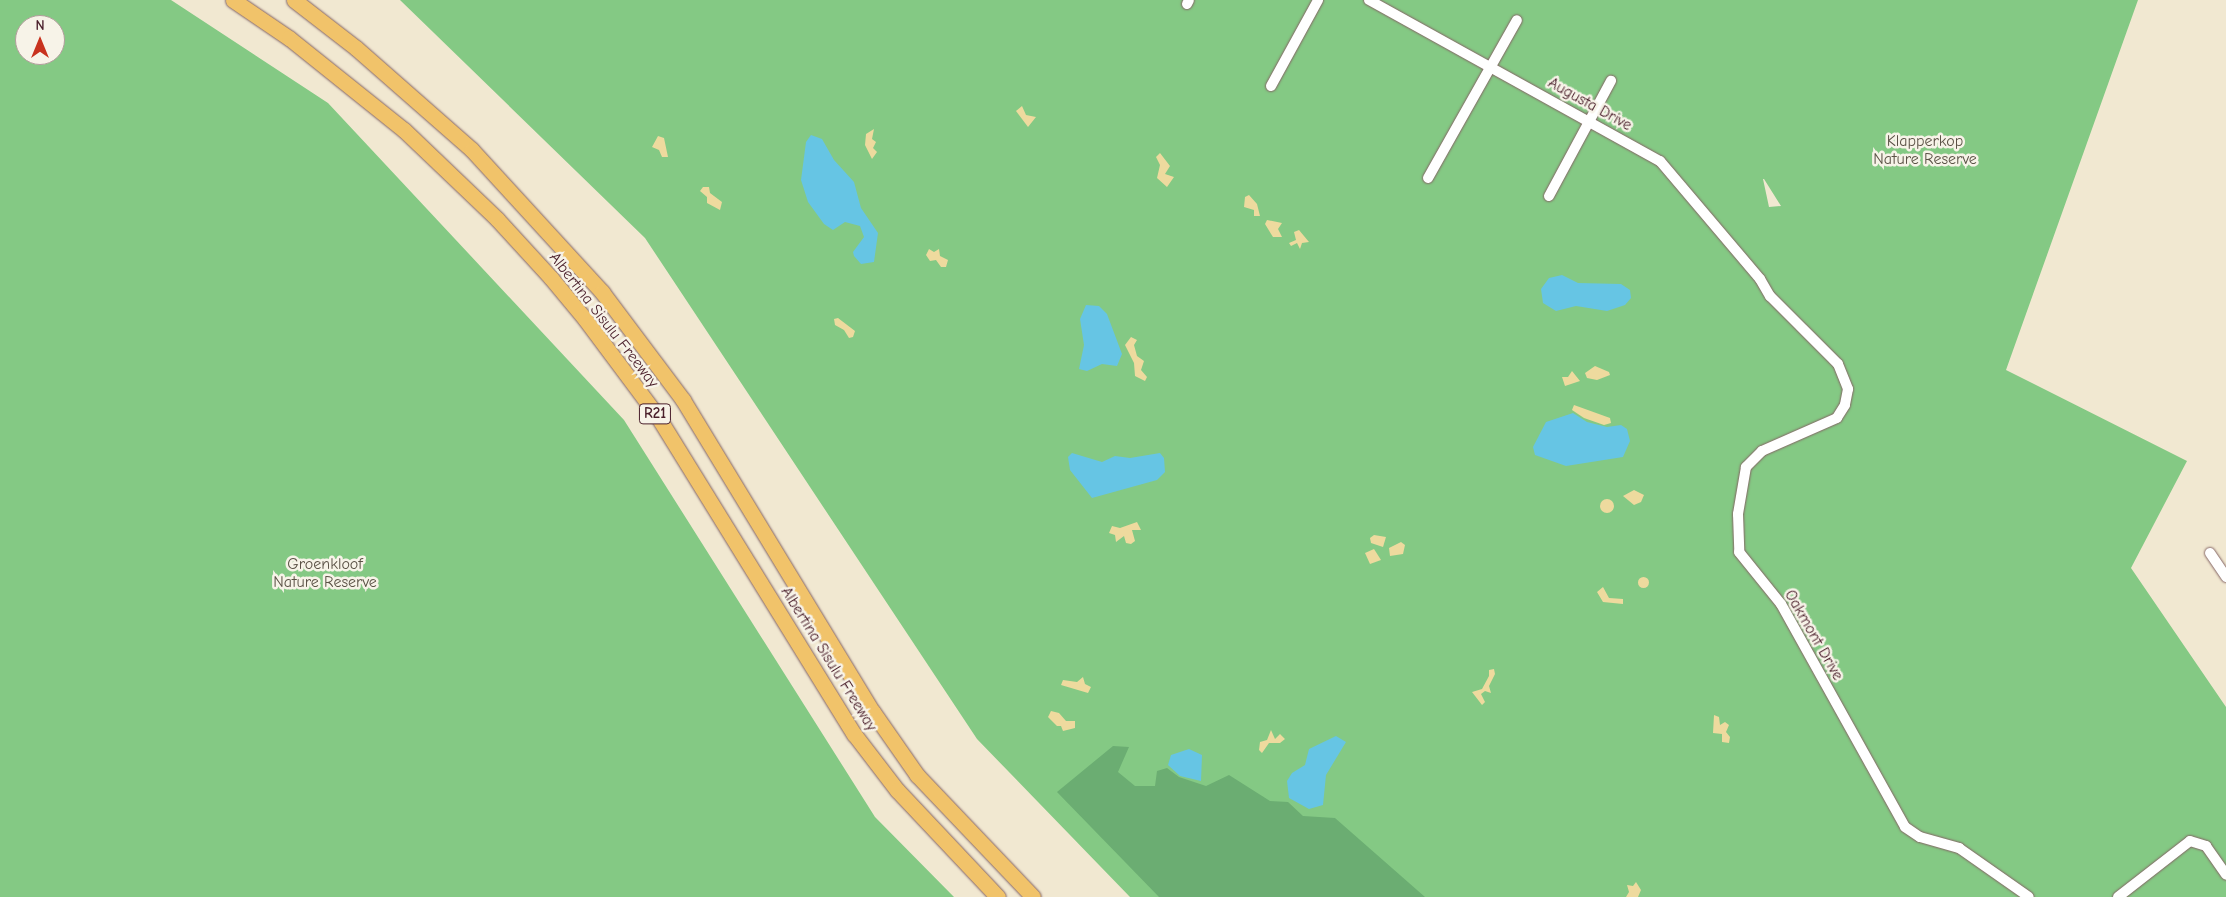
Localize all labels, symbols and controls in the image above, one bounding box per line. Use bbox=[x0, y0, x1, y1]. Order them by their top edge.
north arrow bbox=[15, 15, 65, 65]
text: N bbox=[35, 17, 45, 34]
street label: Augusta Drive bbox=[1545, 73, 1635, 135]
park label: Klapperkop Nature Reserve bbox=[1873, 131, 1977, 169]
street label: Albertina Sisulu Freeway bbox=[545, 248, 663, 392]
road number: R21 bbox=[639, 402, 671, 426]
park label: Groenkloof Nature Reserve bbox=[273, 554, 377, 592]
street label: Albertina Sisulu Freeway bbox=[777, 583, 881, 735]
street label: Oakmont Drive bbox=[1780, 586, 1848, 684]

